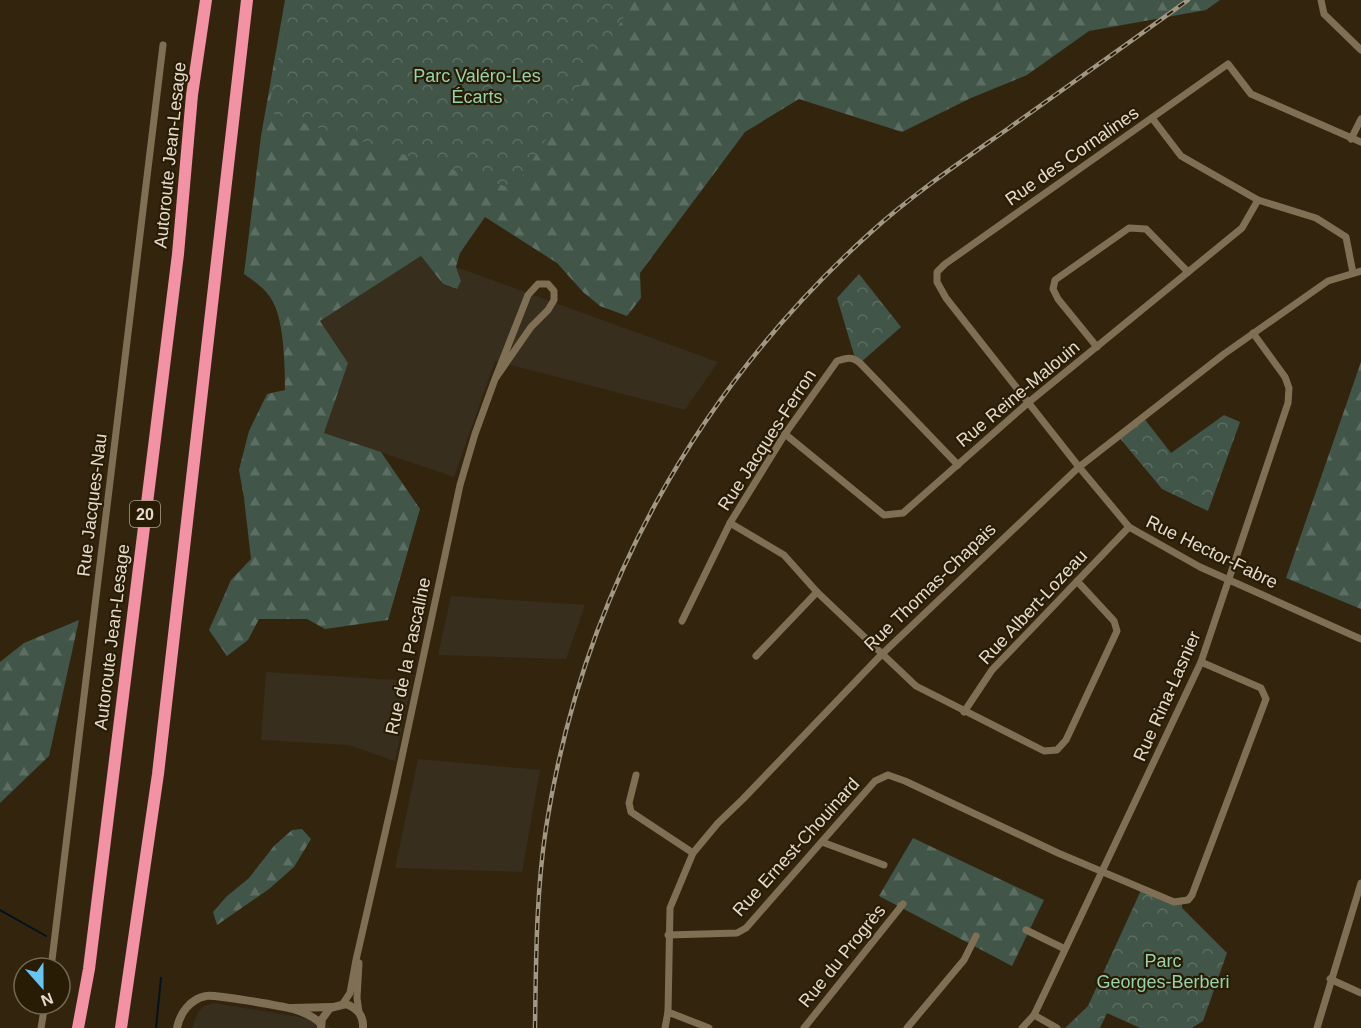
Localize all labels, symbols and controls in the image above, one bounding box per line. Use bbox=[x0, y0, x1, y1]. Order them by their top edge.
street label: Autoroute Jean-Lesage bbox=[150, 61, 190, 249]
park label: Parc Valéro-Les Écarts bbox=[413, 66, 541, 107]
street label: Rue des Cornalines bbox=[1002, 102, 1142, 210]
street label: Rue Reine-Malouin bbox=[953, 337, 1083, 451]
street label: Rue Jacques-Ferron bbox=[714, 366, 820, 514]
street label: Rue Jacques-Nau bbox=[73, 432, 111, 578]
road number: 20 bbox=[130, 501, 160, 527]
street label: Rue Hector-Fabre bbox=[1143, 511, 1281, 593]
street label: Rue Thomas-Chapais bbox=[860, 519, 1000, 655]
street label: Autoroute Jean-Lesage bbox=[91, 543, 133, 731]
street label: Rue Albert-Lozeau bbox=[975, 546, 1091, 668]
street label: Rue de la Pascaline bbox=[382, 576, 434, 736]
street label: Rue Rina-Lasnier bbox=[1129, 628, 1205, 764]
street label: Rue Ernest-Chouinard bbox=[729, 774, 863, 920]
street label: Rue du Progrès bbox=[795, 901, 889, 1011]
park label: Parc Georges-Berberi bbox=[1096, 951, 1230, 992]
north arrow bbox=[12, 956, 72, 1016]
text: N bbox=[39, 990, 56, 1010]

